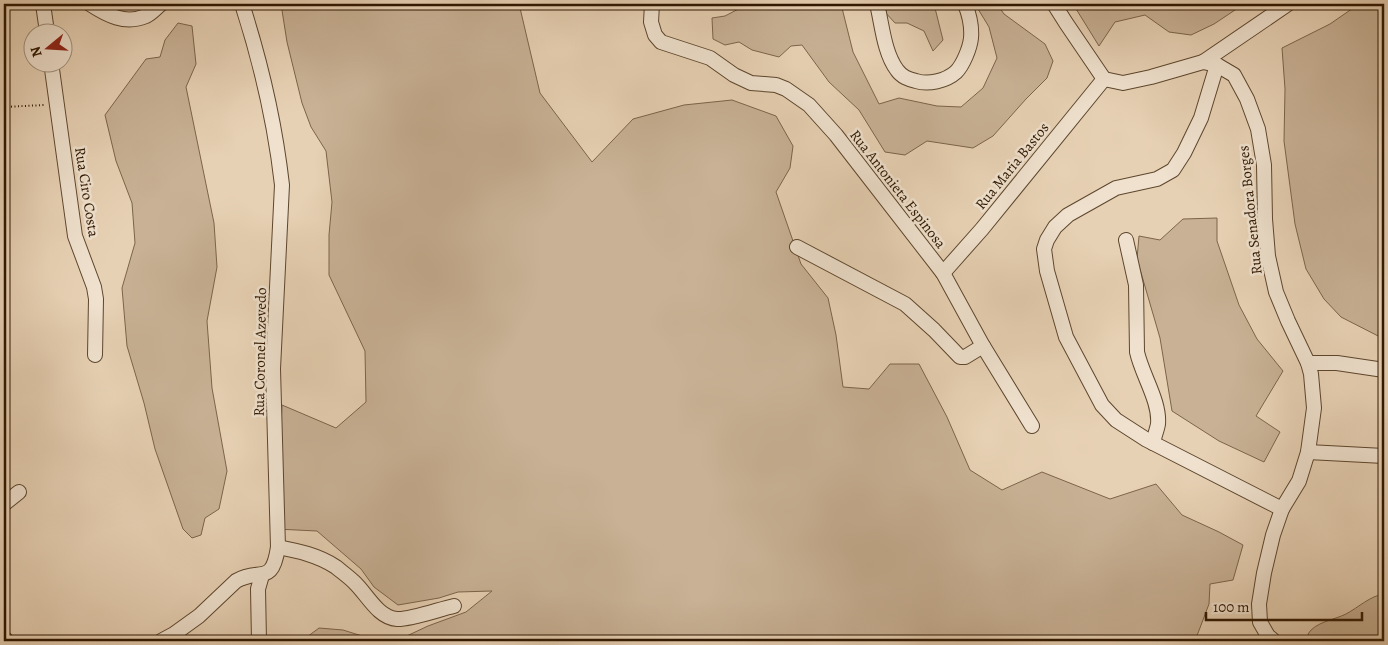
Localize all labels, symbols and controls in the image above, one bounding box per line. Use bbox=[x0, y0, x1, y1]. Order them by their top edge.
north arrow bbox=[22, 22, 72, 72]
text: N bbox=[26, 44, 47, 60]
street label: Rua Maria Bastos bbox=[971, 118, 1053, 214]
street label: Rua Antonieta Espinosa bbox=[845, 125, 951, 253]
street label: Rua Senadora Borges bbox=[1233, 144, 1267, 276]
street label: Rua Ciro Costa bbox=[70, 146, 104, 238]
street label: Rua Coronel Azevedo bbox=[249, 287, 271, 417]
scale bar bbox=[1206, 590, 1362, 622]
text: 100 m bbox=[1213, 597, 1250, 617]

